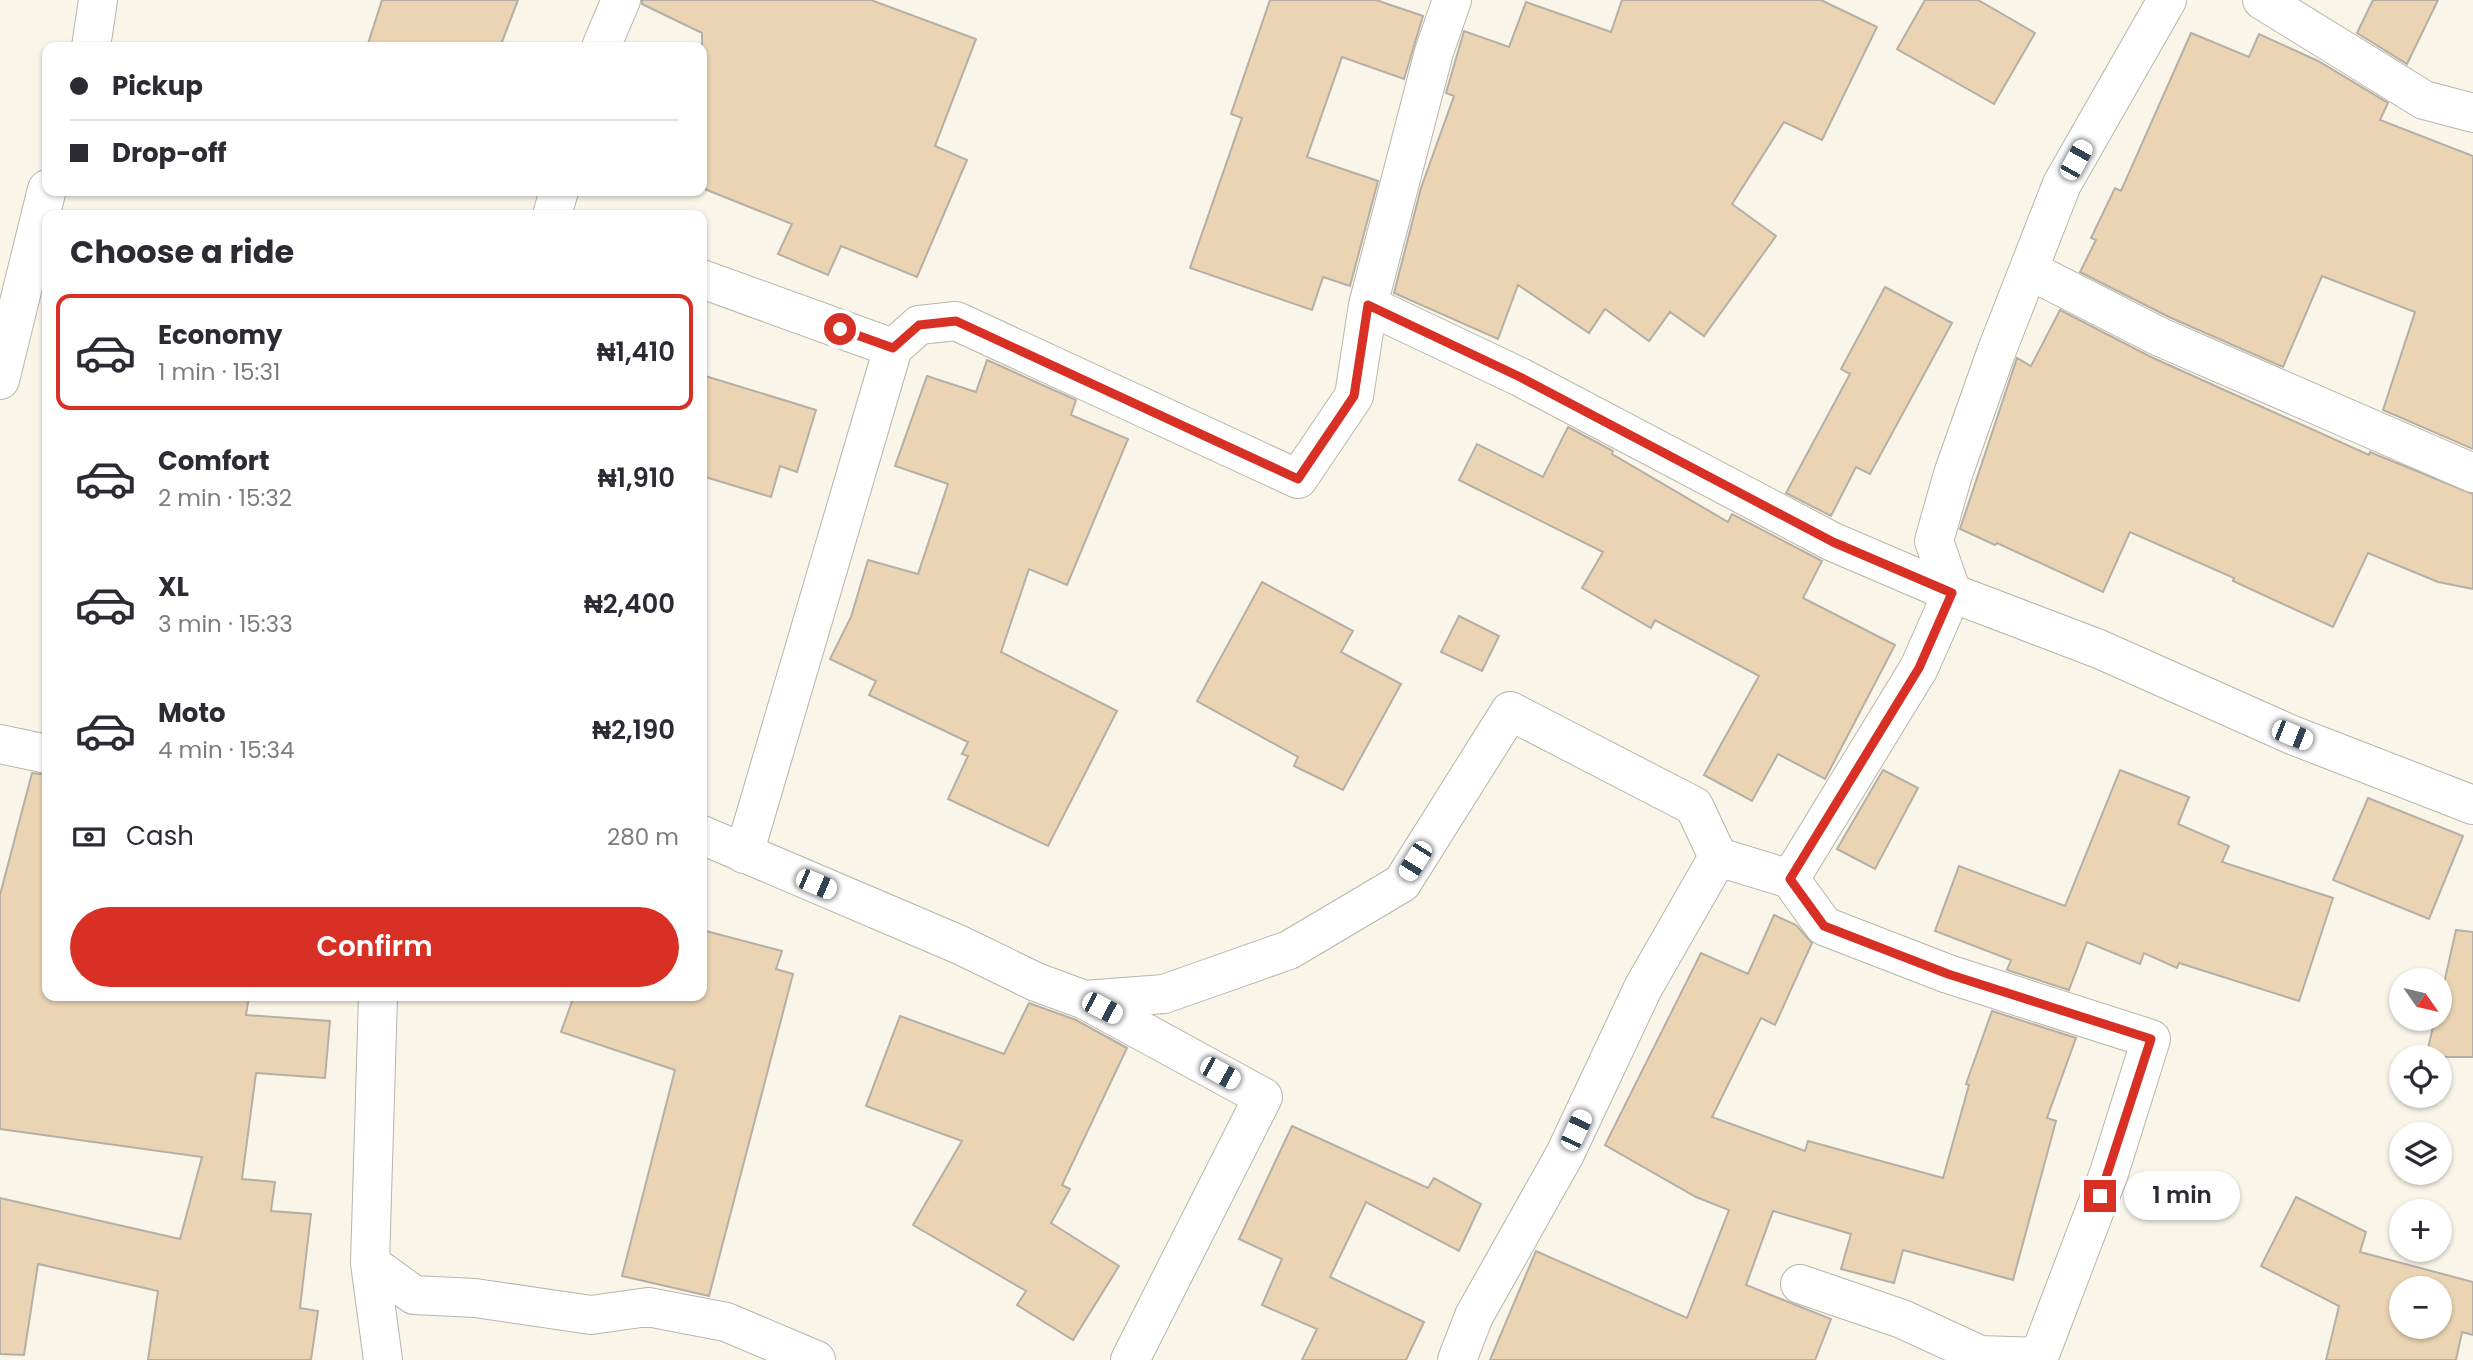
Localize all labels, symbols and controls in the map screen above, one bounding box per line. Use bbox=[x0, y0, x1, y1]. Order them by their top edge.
text: Pickup bbox=[112, 68, 203, 104]
text: Drop-off bbox=[112, 135, 227, 171]
car bbox=[2057, 137, 2096, 183]
text: Choose a ride bbox=[70, 229, 294, 274]
route start bbox=[824, 313, 856, 345]
text: Economy bbox=[158, 317, 282, 353]
icon: car bbox=[74, 321, 137, 384]
text: ₦1,410 bbox=[597, 334, 675, 370]
text: 1 min · 15:31 bbox=[158, 356, 280, 388]
text: Comfort bbox=[158, 443, 270, 479]
icon: car bbox=[74, 447, 137, 510]
text: ₦1,910 bbox=[598, 460, 675, 496]
text: 2 min · 15:32 bbox=[158, 482, 292, 514]
text: XL bbox=[158, 569, 189, 605]
icon: car bbox=[74, 573, 137, 636]
text: ₦2,400 bbox=[584, 586, 675, 622]
text: 3 min · 15:33 bbox=[158, 608, 293, 640]
text: Moto bbox=[158, 695, 226, 731]
icon: car bbox=[74, 699, 137, 762]
text: ₦2,190 bbox=[592, 712, 675, 748]
car bbox=[2269, 717, 2316, 753]
text: 4 min · 15:34 bbox=[158, 734, 295, 766]
icon: cash bbox=[70, 818, 108, 856]
text: Cash bbox=[126, 818, 194, 854]
text: 280 m bbox=[607, 821, 679, 853]
car bbox=[1395, 838, 1436, 884]
car bbox=[793, 866, 840, 902]
button: Confirm bbox=[70, 907, 679, 987]
north arrow bbox=[2389, 968, 2452, 1031]
map controls bbox=[2389, 968, 2452, 1339]
car bbox=[1079, 989, 1126, 1027]
button: locate bbox=[2389, 1045, 2452, 1108]
car bbox=[1197, 1054, 1244, 1092]
car bbox=[1558, 1107, 1595, 1153]
button: layers bbox=[2389, 1122, 2452, 1185]
callout: 1 min bbox=[2124, 1172, 2240, 1220]
text: 1 min bbox=[2152, 1179, 2212, 1211]
route end bbox=[2084, 1180, 2116, 1212]
button: + bbox=[2389, 1199, 2452, 1262]
button: − bbox=[2389, 1276, 2452, 1339]

